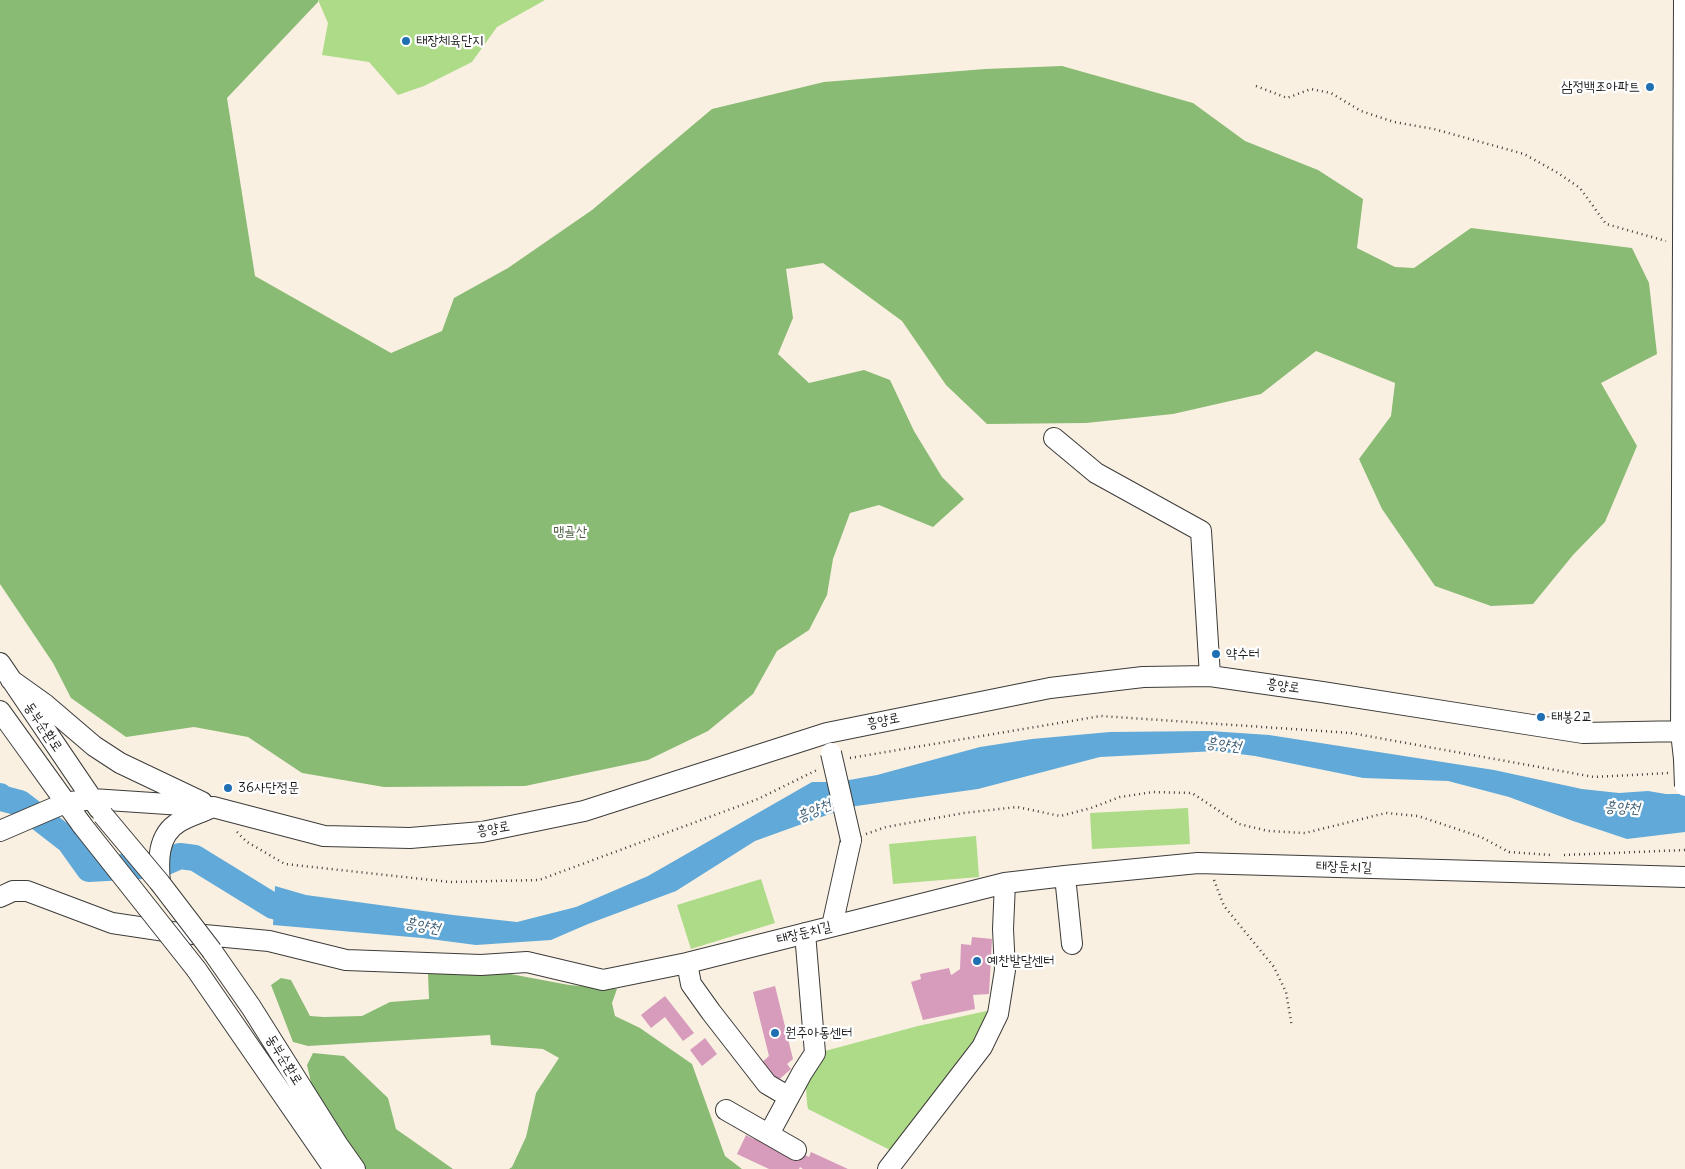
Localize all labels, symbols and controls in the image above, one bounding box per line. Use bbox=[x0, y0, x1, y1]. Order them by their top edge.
place label: 태장체육단지 bbox=[416, 33, 484, 49]
marker: 태장체육단지 bbox=[400, 35, 412, 47]
place label: 삼정백조아파트 bbox=[1561, 79, 1640, 95]
marker: 삼정백조아파트 bbox=[1644, 81, 1656, 93]
park label: 맹골산 bbox=[553, 524, 587, 540]
place label: 약수터 bbox=[1226, 646, 1260, 662]
marker: 약수터 bbox=[1210, 648, 1222, 660]
street label: 흥양로 bbox=[1265, 675, 1301, 697]
street label: 동부순환로 bbox=[20, 699, 66, 755]
place label: 태봉2교 bbox=[1551, 709, 1592, 725]
street label: 흥양로 bbox=[865, 710, 901, 732]
marker: 태봉2교 bbox=[1535, 711, 1547, 723]
water label: 흥양천 bbox=[1204, 734, 1242, 756]
place label: 36사단정문 bbox=[238, 780, 299, 796]
marker: 36사단정문 bbox=[222, 782, 234, 794]
water label: 흥양천 bbox=[794, 796, 834, 826]
water label: 흥양천 bbox=[1603, 798, 1641, 818]
street label: 흥양로 bbox=[475, 818, 511, 840]
street label: 태장둔치길 bbox=[1316, 858, 1372, 876]
water label: 흥양천 bbox=[403, 914, 441, 938]
street label: 태장둔치길 bbox=[775, 918, 833, 948]
place label: 예찬발달센터 bbox=[987, 953, 1055, 969]
marker: 예찬발달센터 bbox=[971, 955, 983, 967]
place label: 원주아동센터 bbox=[785, 1025, 853, 1041]
marker: 원주아동센터 bbox=[769, 1027, 781, 1039]
street label: 동부순환로 bbox=[262, 1032, 306, 1088]

